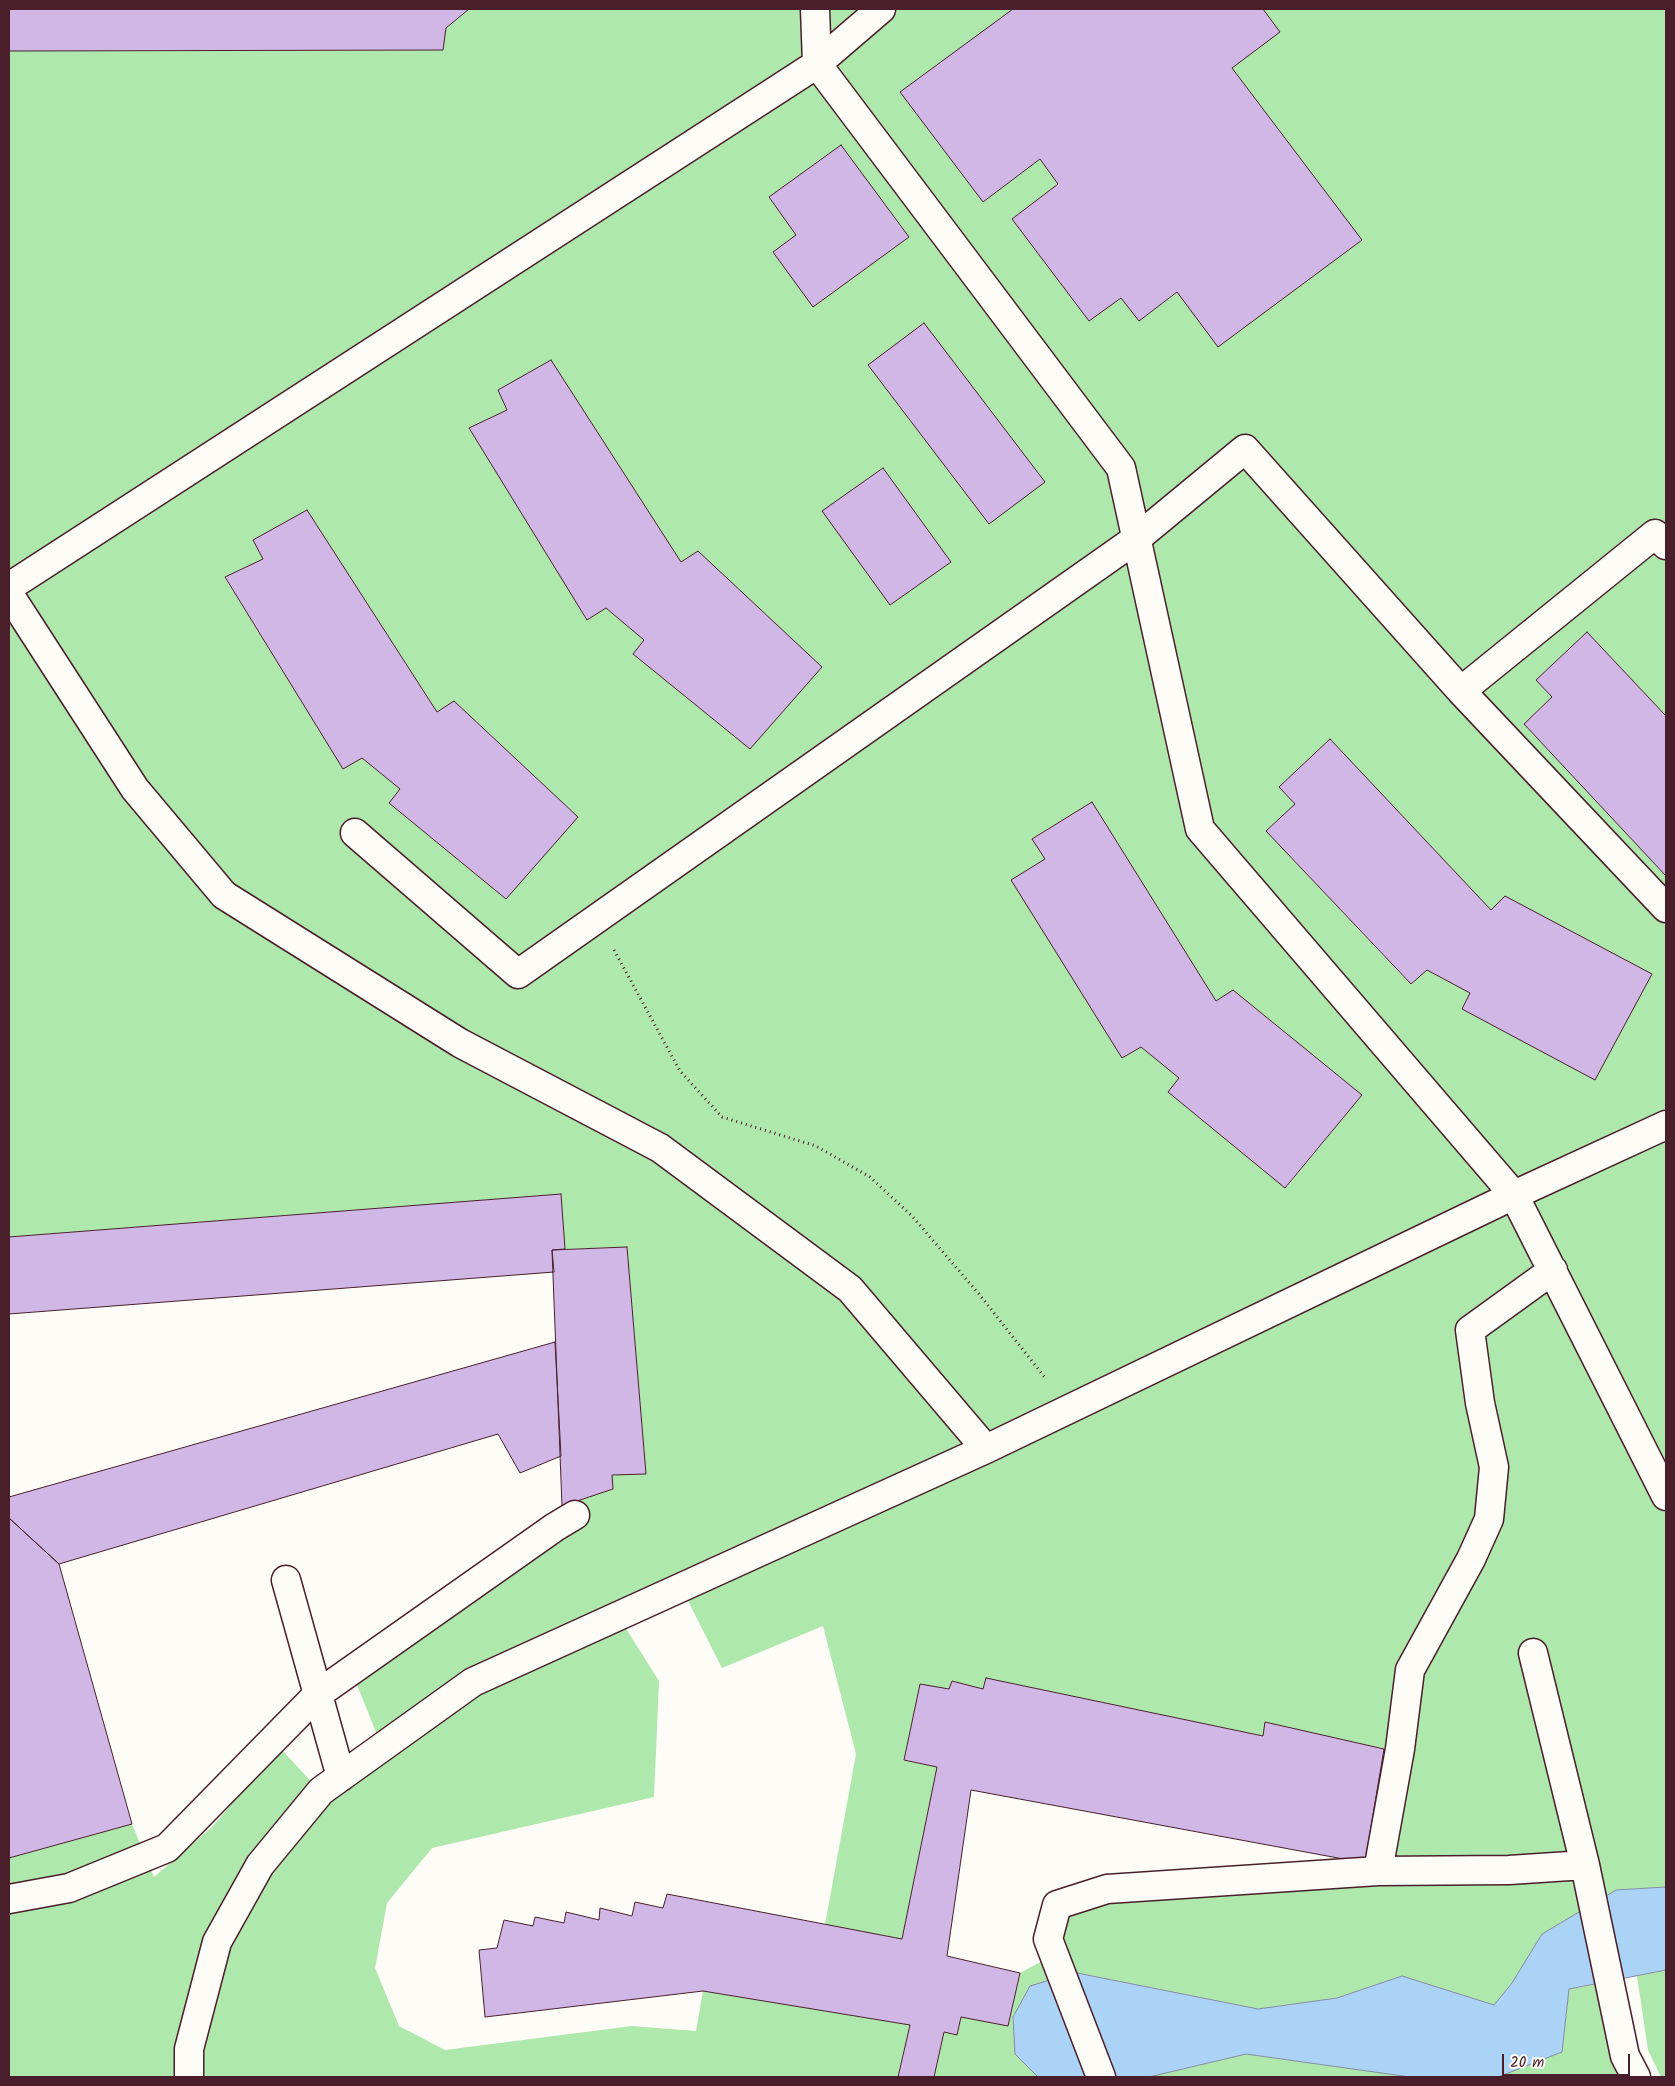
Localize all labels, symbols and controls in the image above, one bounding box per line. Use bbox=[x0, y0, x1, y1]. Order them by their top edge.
scale bar bbox=[1505, 2044, 1632, 2076]
text: 20 m bbox=[1510, 2051, 1544, 2075]

